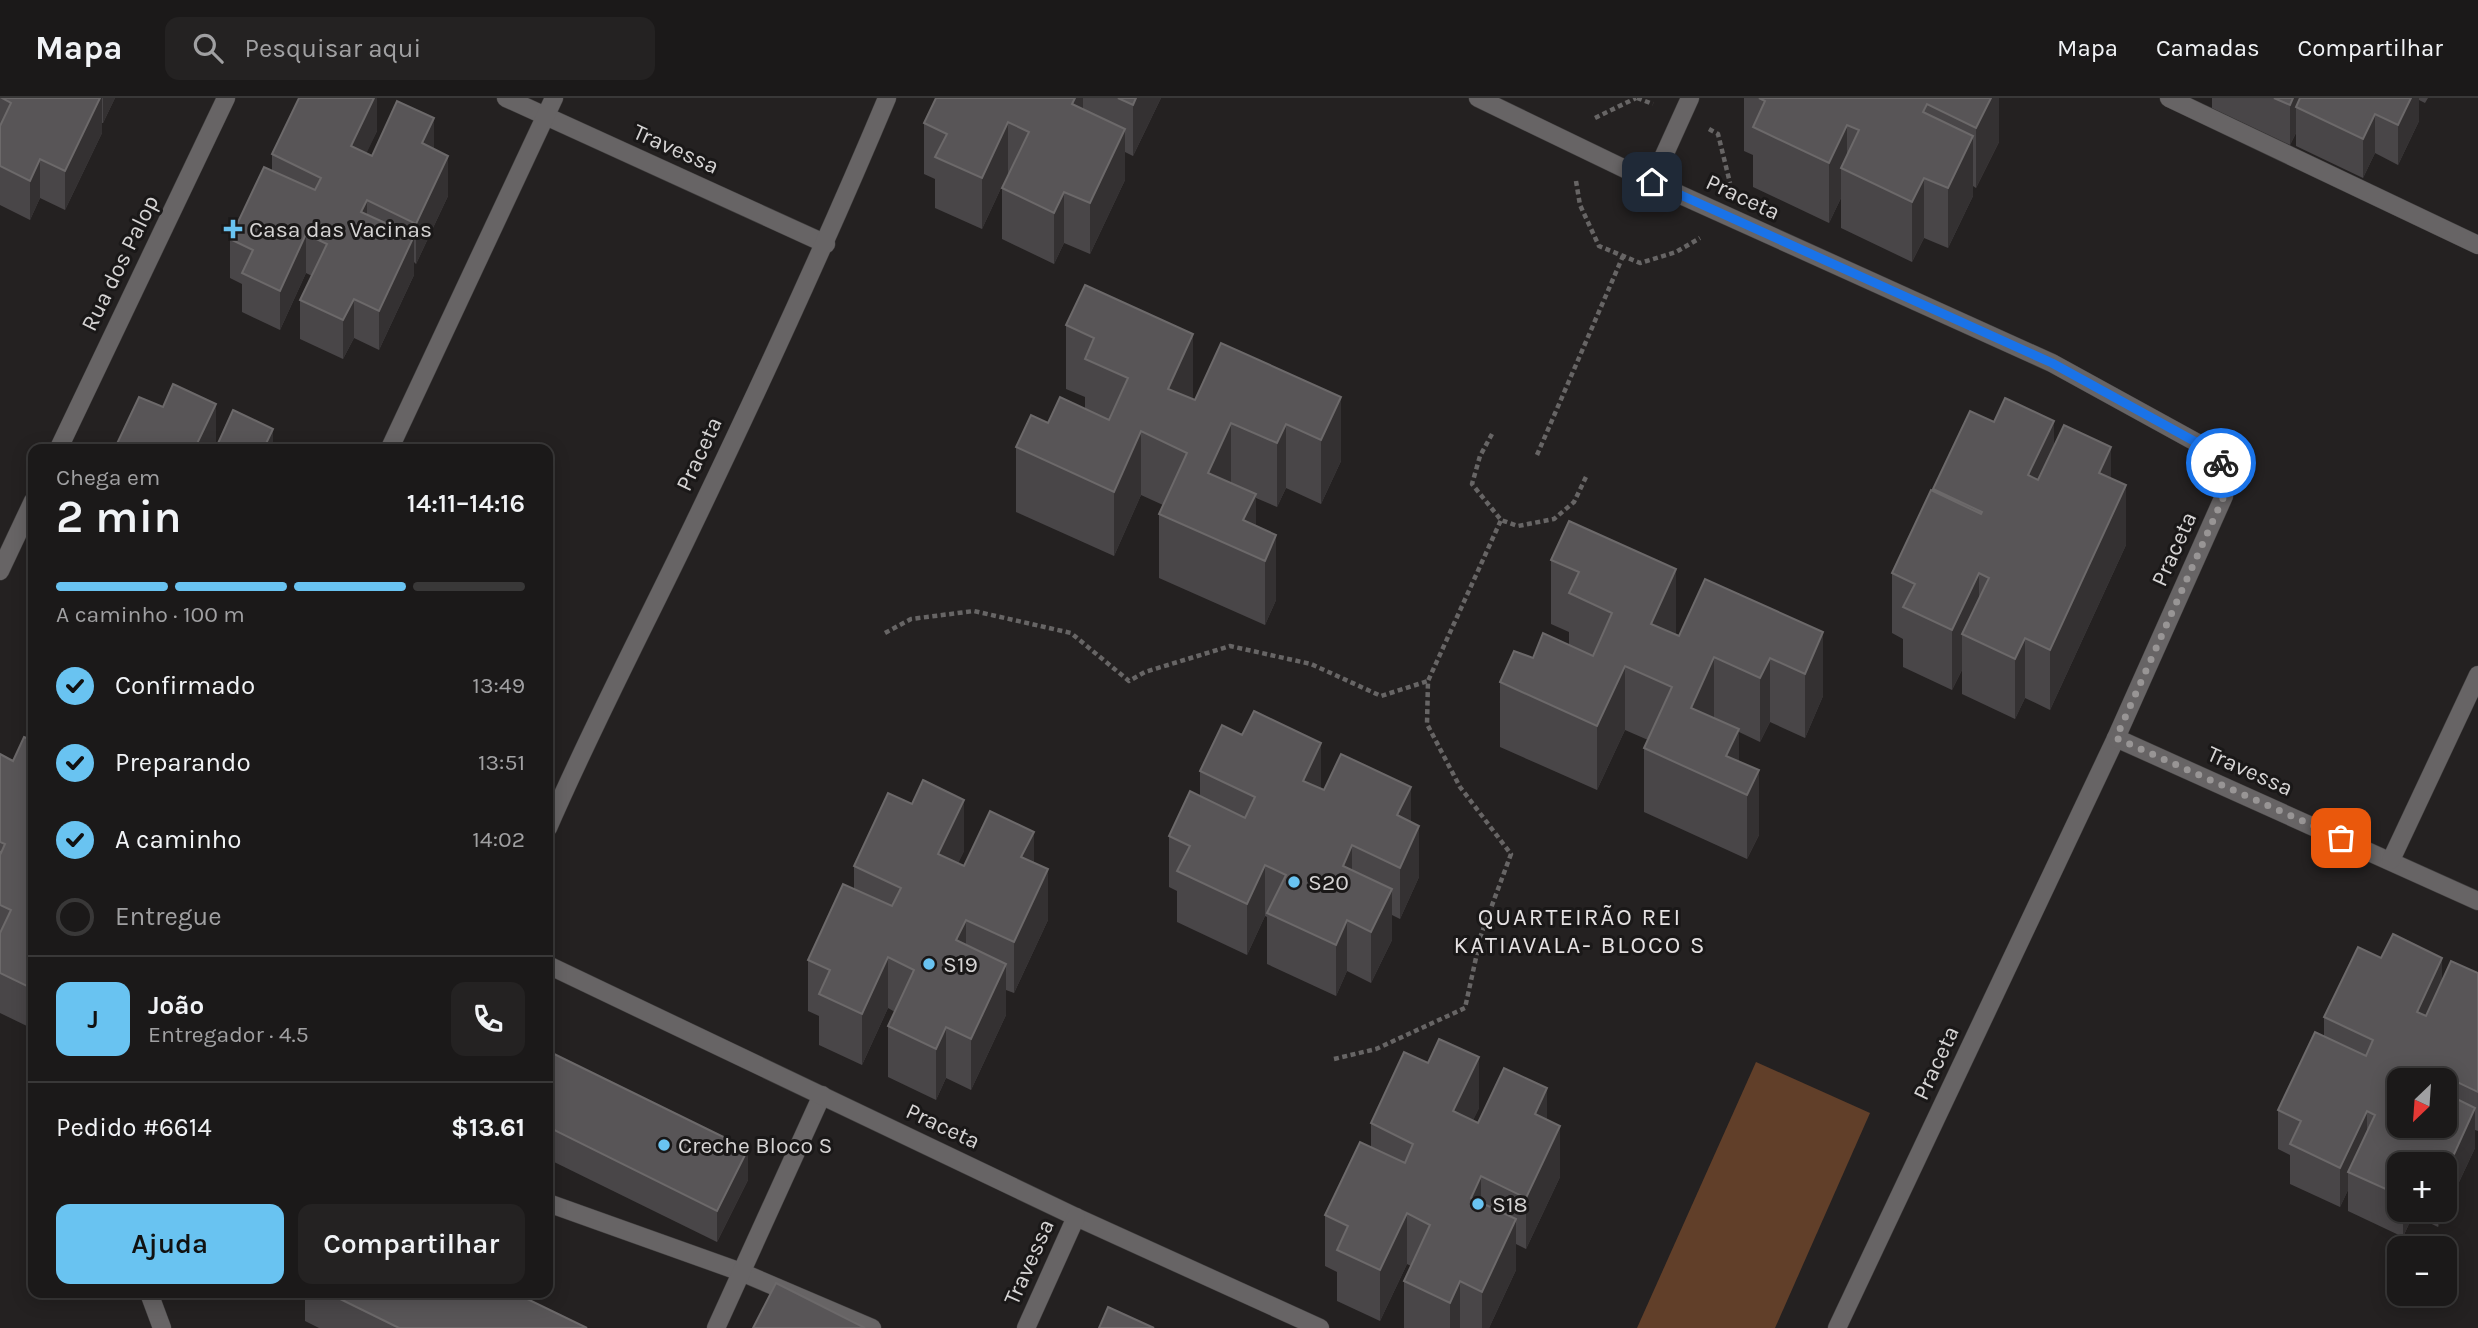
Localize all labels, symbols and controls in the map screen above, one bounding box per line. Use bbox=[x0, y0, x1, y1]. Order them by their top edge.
search box bbox=[165, 17, 655, 80]
text: Mapa bbox=[35, 29, 123, 67]
icon: search bbox=[189, 29, 227, 67]
text: Pesquisar aqui bbox=[245, 33, 421, 64]
text: Mapa bbox=[2057, 34, 2118, 62]
text: Camadas bbox=[2156, 34, 2260, 62]
text: Compartilhar bbox=[2298, 34, 2443, 62]
street label: Travessa bbox=[629, 118, 723, 180]
pin bbox=[1622, 152, 1682, 212]
icon: home bbox=[1633, 163, 1671, 201]
street label: Praceta bbox=[1702, 168, 1784, 226]
street label: Rua dos Palop bbox=[75, 191, 165, 335]
place label: Casa das Vacinas bbox=[249, 216, 432, 243]
marker: Casa das Vacinas bbox=[223, 219, 243, 239]
street label: Praceta bbox=[670, 413, 728, 495]
courier bbox=[2186, 428, 2256, 498]
icon: bike bbox=[2202, 444, 2240, 482]
text: Chega em bbox=[56, 464, 160, 491]
text: 14:11–14:16 bbox=[407, 488, 525, 519]
text: 2 min bbox=[56, 490, 182, 544]
street label: Praceta bbox=[2146, 508, 2202, 590]
text: A caminho · 100 m bbox=[56, 601, 245, 628]
icon: check bbox=[56, 667, 94, 705]
text: Confirmado bbox=[115, 670, 255, 701]
text: 13:49 bbox=[472, 672, 525, 699]
street label: Travessa bbox=[2203, 740, 2297, 802]
icon: check bbox=[56, 744, 94, 782]
text: Preparando bbox=[115, 747, 251, 778]
text: 13:51 bbox=[478, 749, 525, 776]
pin bbox=[2311, 808, 2371, 868]
icon: bag bbox=[2322, 819, 2360, 857]
icon: check bbox=[56, 821, 94, 859]
text: A caminho bbox=[115, 824, 242, 855]
text: 14:02 bbox=[472, 826, 525, 853]
place label: S20 bbox=[1308, 869, 1349, 896]
marker: S20 bbox=[1286, 874, 1302, 890]
text: Entregue bbox=[115, 901, 222, 932]
district label: QUARTEIRÃO REI KATIAVALA- BLOCO S bbox=[1454, 903, 1706, 959]
place label: S19 bbox=[943, 951, 978, 978]
marker: S19 bbox=[921, 956, 937, 972]
button: phone bbox=[451, 982, 525, 1056]
text: João bbox=[148, 990, 204, 1021]
text: J bbox=[87, 1004, 99, 1035]
text: Entregador · 4.5 bbox=[148, 1021, 309, 1048]
street label: Praceta bbox=[1907, 1022, 1965, 1104]
north arrow bbox=[2387, 1068, 2457, 1138]
map controls bbox=[2387, 1068, 2457, 1306]
street label: Praceta bbox=[902, 1097, 984, 1155]
text: Pedido #6614 bbox=[56, 1112, 212, 1143]
text: $13.61 bbox=[451, 1112, 525, 1143]
place label: Creche Bloco S bbox=[678, 1132, 832, 1159]
marker: Creche Bloco S bbox=[656, 1137, 672, 1153]
button: + bbox=[2387, 1152, 2457, 1222]
place label: S18 bbox=[1492, 1191, 1528, 1218]
marker: S18 bbox=[1470, 1196, 1486, 1212]
button: Ajuda bbox=[56, 1204, 284, 1284]
button: Compartilhar bbox=[298, 1204, 525, 1284]
street label: Travessa bbox=[998, 1215, 1060, 1309]
button: − bbox=[2387, 1236, 2457, 1306]

